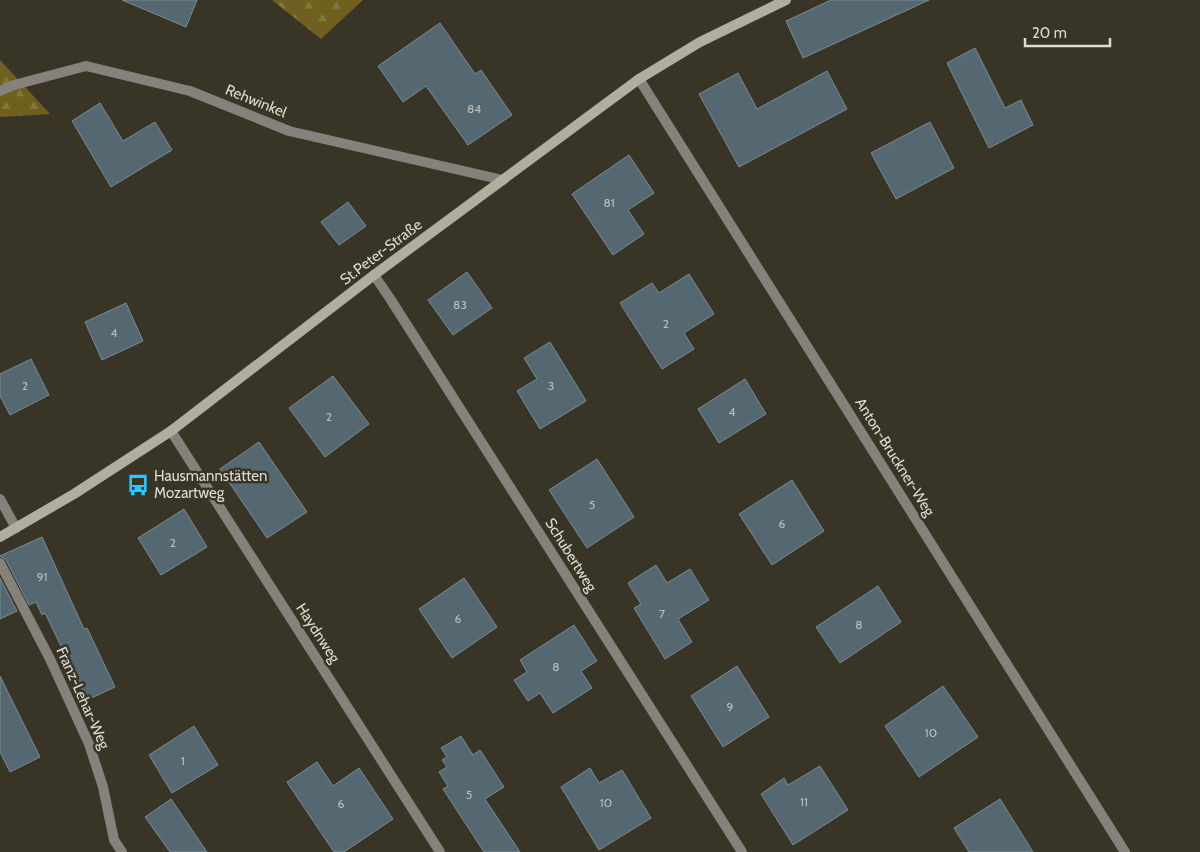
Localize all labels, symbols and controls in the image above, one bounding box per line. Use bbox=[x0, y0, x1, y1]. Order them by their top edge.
scale bar bbox=[1025, 15, 1110, 47]
text: 20 m bbox=[1032, 24, 1067, 42]
street label: Rehwinkel bbox=[223, 81, 290, 122]
house number: 84 bbox=[467, 101, 481, 116]
house number: 81 bbox=[603, 195, 615, 210]
street label: St.Peter-Straße bbox=[337, 215, 426, 289]
house number: 83 bbox=[453, 297, 467, 312]
house number: 2 bbox=[663, 316, 669, 331]
house number: 4 bbox=[111, 325, 118, 340]
house number: 2 bbox=[22, 378, 28, 393]
house number: 3 bbox=[548, 378, 554, 393]
street label: Anton-Bruckner-Weg bbox=[851, 395, 939, 520]
house number: 4 bbox=[729, 404, 736, 419]
house number: 2 bbox=[326, 409, 332, 424]
place label: Hausmannstätten Mozartweg bbox=[154, 467, 267, 502]
bus stop icon: Hausmannstätten Mozartweg bbox=[125, 472, 151, 498]
house number: 5 bbox=[589, 497, 595, 512]
street label: Schubertweg bbox=[541, 515, 601, 596]
house number: 6 bbox=[779, 516, 786, 531]
house number: 2 bbox=[170, 535, 176, 550]
house number: 91 bbox=[37, 569, 47, 584]
street label: Haydnweg bbox=[292, 600, 344, 667]
house number: 7 bbox=[659, 606, 665, 621]
house number: 6 bbox=[455, 611, 462, 626]
house number: 8 bbox=[855, 617, 863, 632]
street label: Franz-Lehar-Weg bbox=[52, 644, 114, 753]
house number: 8 bbox=[552, 659, 560, 674]
house number: 9 bbox=[727, 699, 734, 714]
house number: 10 bbox=[925, 725, 937, 740]
house number: 1 bbox=[181, 753, 185, 768]
house number: 5 bbox=[466, 787, 472, 802]
house number: 11 bbox=[800, 794, 808, 809]
house number: 10 bbox=[600, 795, 612, 810]
house number: 6 bbox=[338, 796, 345, 811]

